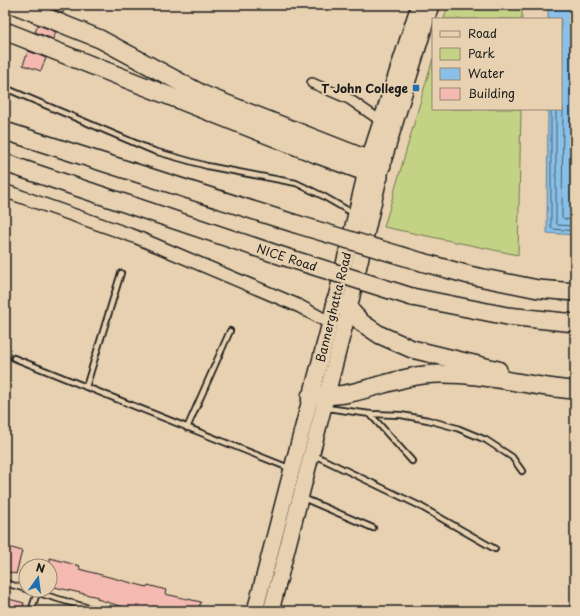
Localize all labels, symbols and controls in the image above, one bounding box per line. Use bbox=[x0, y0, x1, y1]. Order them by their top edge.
legend bbox=[432, 18, 562, 110]
text: Road bbox=[468, 24, 497, 42]
text: Park bbox=[468, 44, 495, 62]
text: Water bbox=[468, 64, 505, 82]
place label: T John College bbox=[321, 79, 408, 97]
marker: T John College bbox=[411, 83, 421, 93]
text: Building bbox=[468, 84, 515, 102]
street label: NICE Road bbox=[255, 239, 319, 275]
street label: Bannerghatta Road bbox=[311, 250, 355, 364]
north arrow bbox=[18, 558, 58, 598]
text: N bbox=[34, 559, 47, 577]

